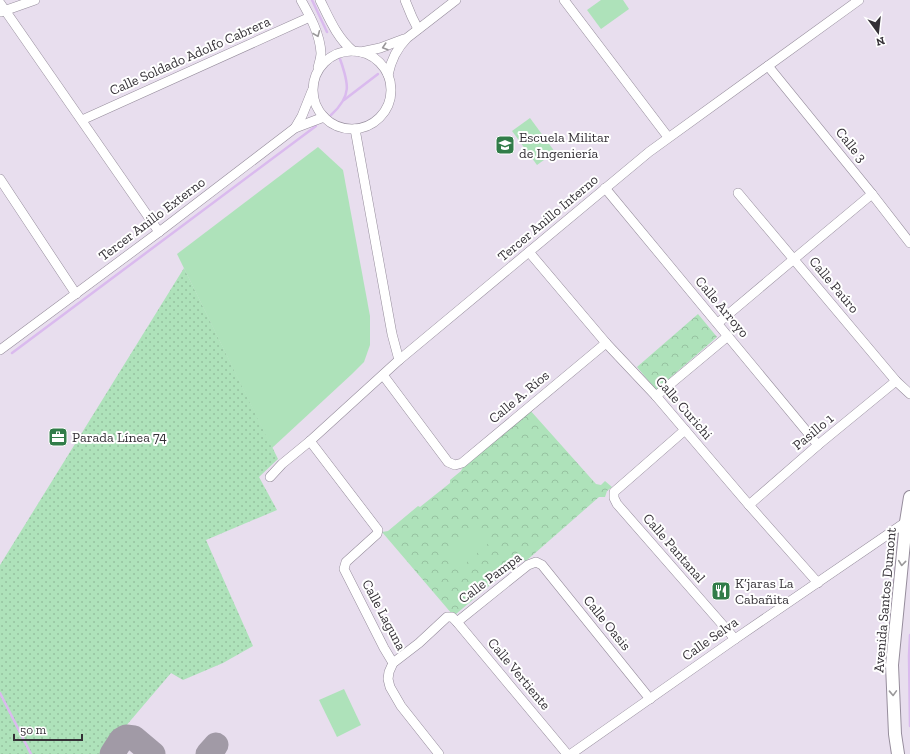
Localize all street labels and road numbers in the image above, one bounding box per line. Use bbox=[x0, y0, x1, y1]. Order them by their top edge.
street label: Calle Soldado Adolfo Cabrera bbox=[107, 13, 273, 99]
street label: Calle 3 bbox=[832, 124, 870, 166]
street label: Tercer Anillo Interno bbox=[494, 171, 602, 265]
street label: Tercer Anillo Externo bbox=[95, 173, 209, 265]
street label: Calle Paúro bbox=[805, 253, 863, 317]
street label: Calle Arroyo bbox=[692, 273, 752, 341]
street label: Calle A. Ríos bbox=[485, 367, 553, 427]
street label: Calle Curichi bbox=[652, 373, 716, 443]
street label: Pasillo 1 bbox=[789, 410, 837, 454]
street label: Calle Pantanal bbox=[639, 510, 709, 586]
street label: Avenida Santos Dumont bbox=[870, 526, 900, 673]
street label: Calle Pampa bbox=[455, 549, 525, 607]
street label: Calle Laguna bbox=[358, 577, 410, 654]
street label: Calle Oasis bbox=[580, 592, 634, 654]
street label: Calle Selva bbox=[679, 613, 741, 664]
street label: Calle Vertiente bbox=[484, 635, 554, 714]

